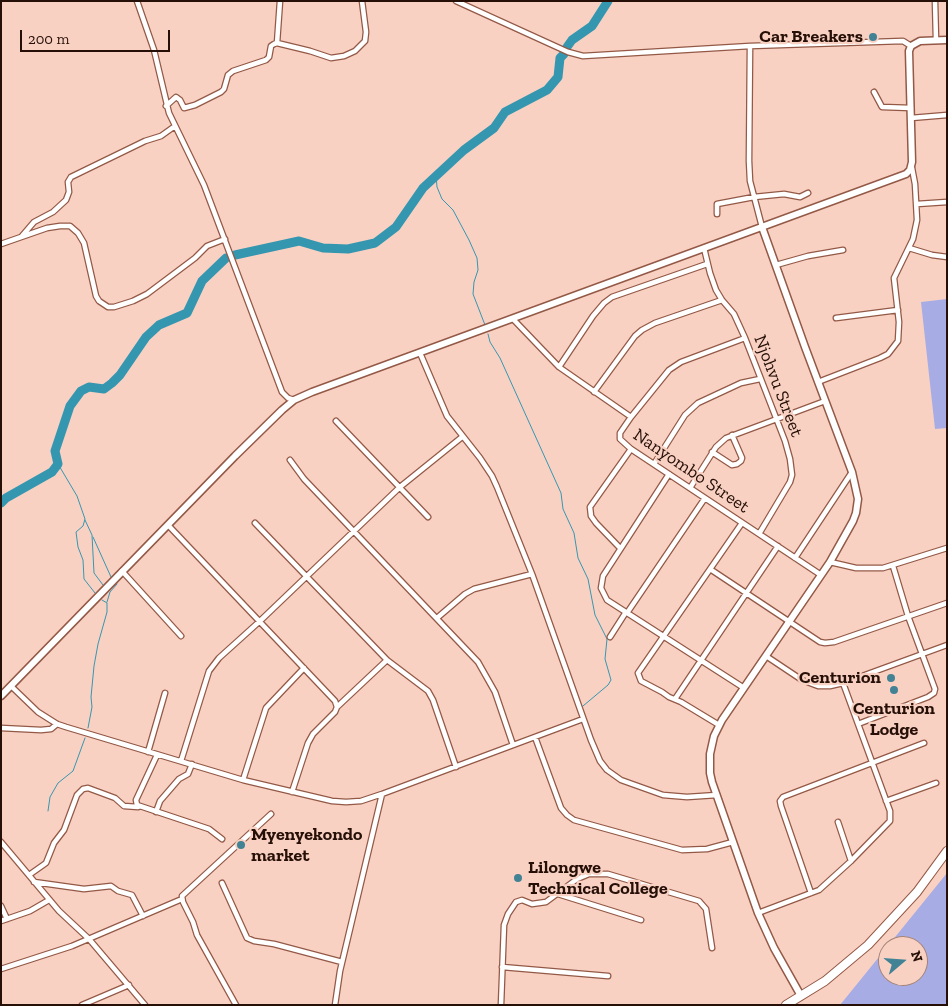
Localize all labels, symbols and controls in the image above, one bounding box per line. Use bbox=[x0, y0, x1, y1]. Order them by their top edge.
scale bar bbox=[22, 20, 172, 52]
place label: Car Breakers bbox=[759, 26, 863, 48]
text: 200 m bbox=[28, 30, 69, 48]
marker: Car Breakers bbox=[867, 31, 879, 43]
street label: Njohvu Street bbox=[749, 332, 807, 440]
street label: Nanyombo Street bbox=[629, 424, 753, 518]
place label: Centurion bbox=[799, 667, 881, 689]
marker: Centurion bbox=[885, 672, 897, 684]
marker: Centurion Lodge bbox=[888, 684, 900, 696]
place label: Centurion Lodge bbox=[853, 698, 935, 741]
place label: Myenyekondo market bbox=[251, 824, 362, 866]
marker: Myenyekondo market bbox=[235, 839, 247, 851]
place label: Lilongwe Technical College bbox=[528, 857, 668, 900]
marker: Lilongwe Technical College bbox=[512, 872, 524, 884]
north arrow bbox=[878, 936, 928, 986]
text: N bbox=[907, 949, 927, 964]

